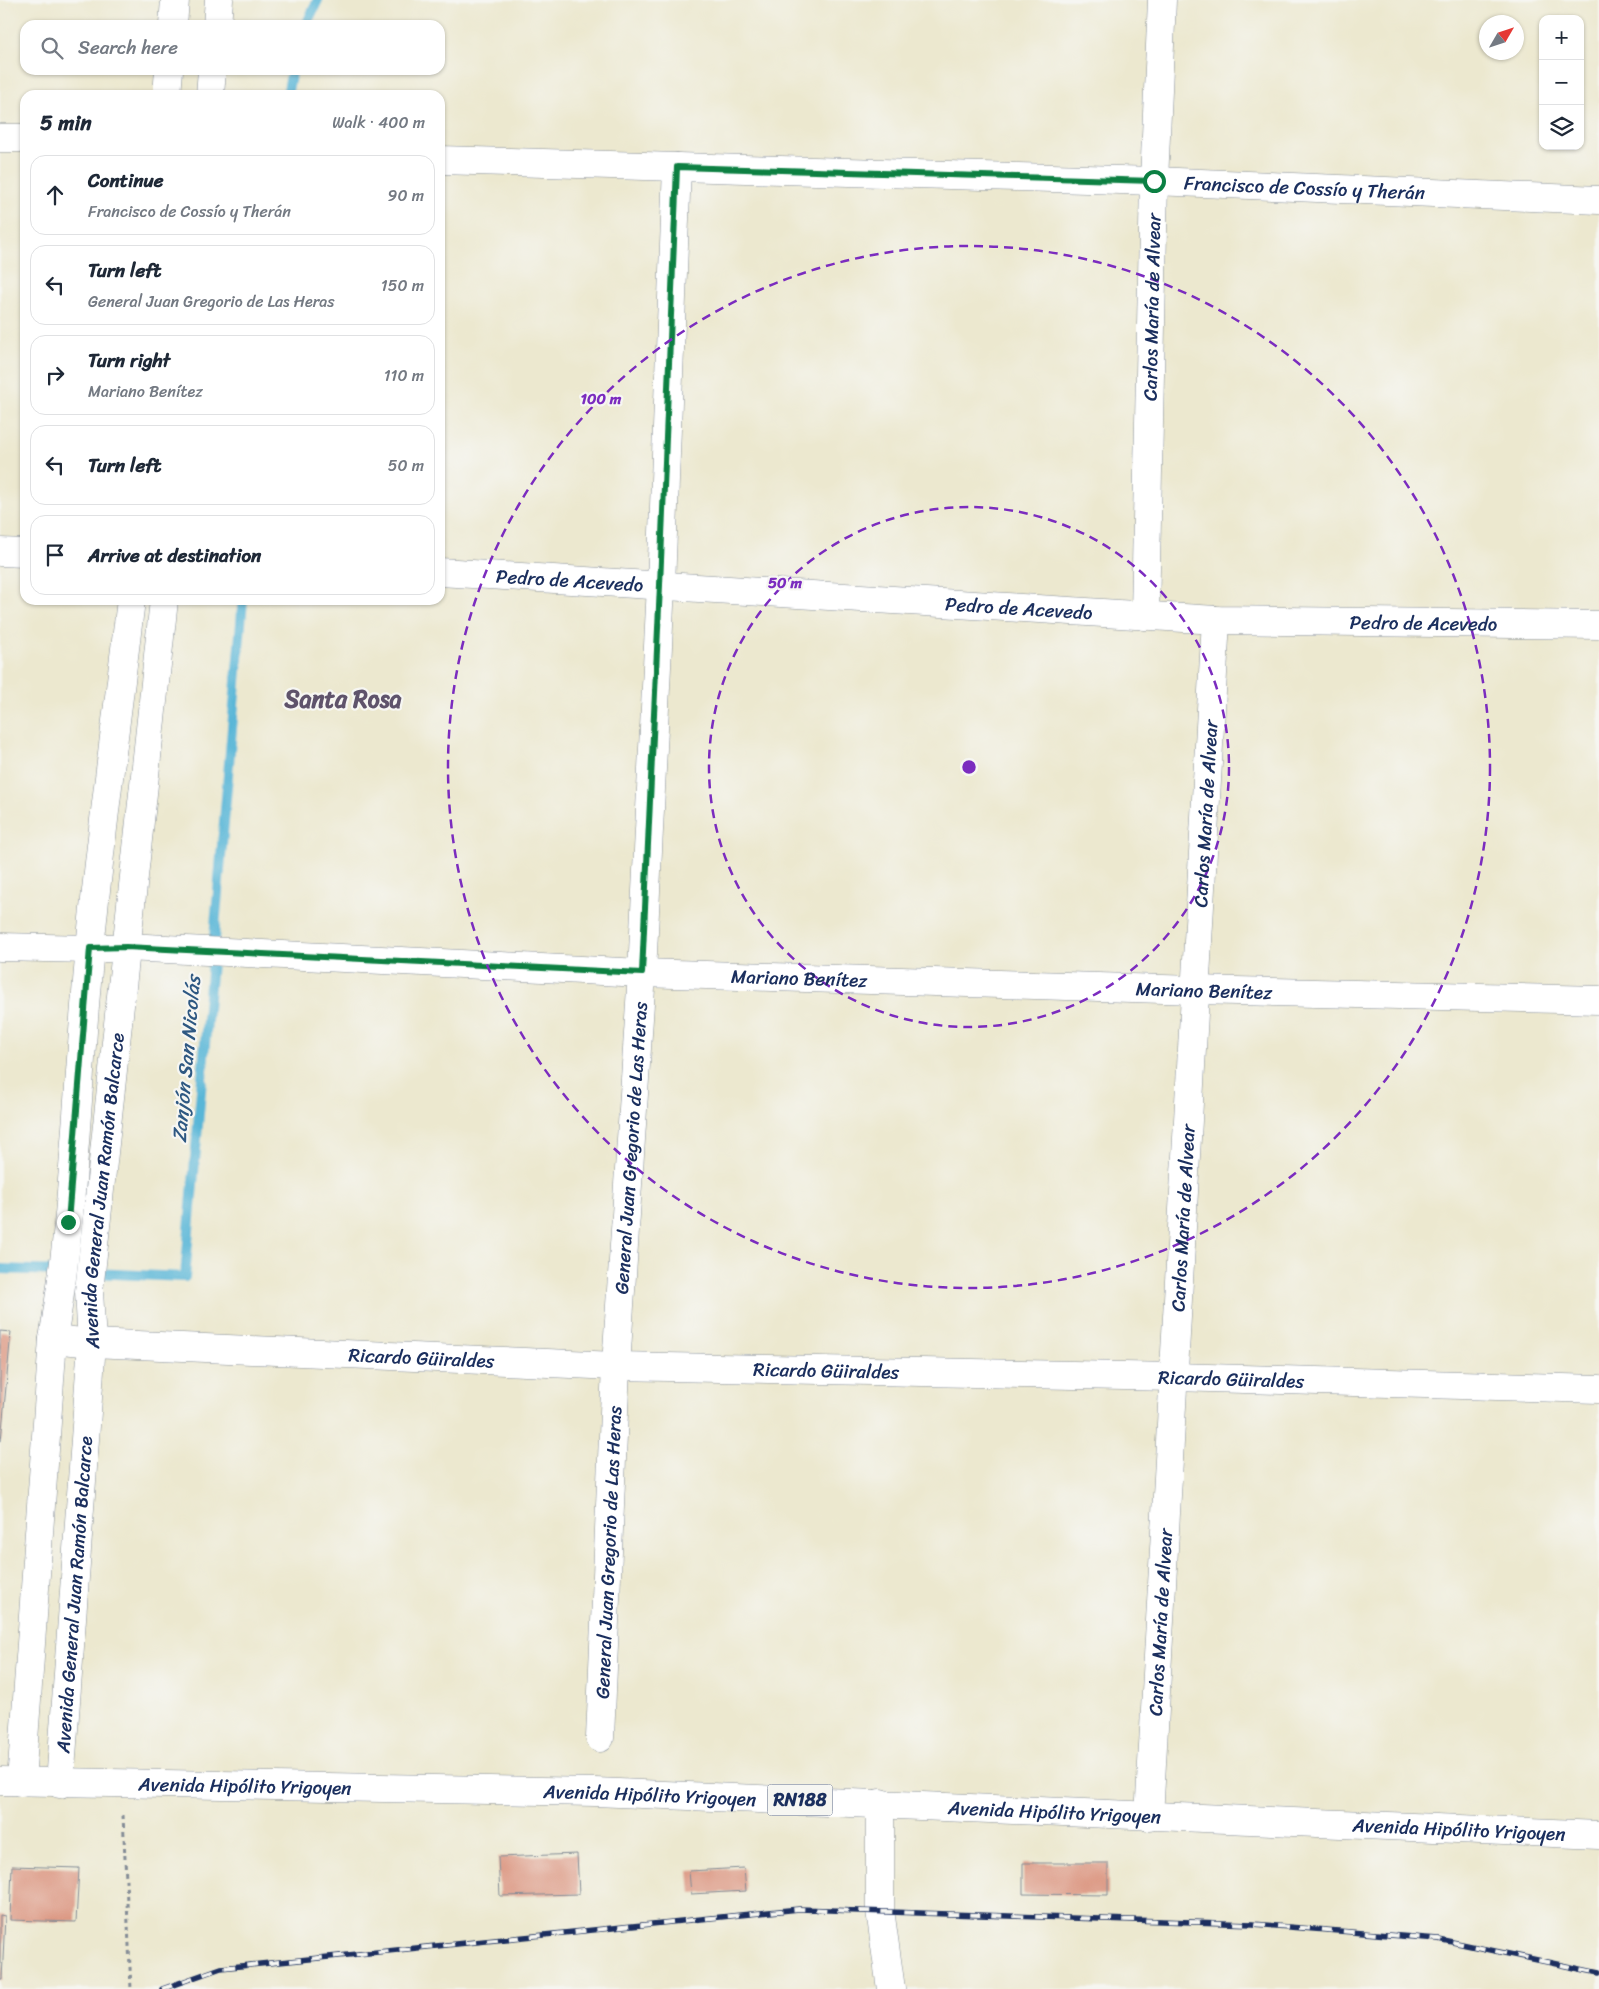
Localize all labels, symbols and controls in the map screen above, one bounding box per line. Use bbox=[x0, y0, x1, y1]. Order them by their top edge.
north arrow bbox=[1479, 15, 1524, 60]
map controls bbox=[1539, 15, 1584, 150]
button: + bbox=[1539, 15, 1584, 60]
search box bbox=[20, 20, 445, 75]
text: Search here bbox=[78, 31, 178, 64]
icon: search bbox=[38, 34, 66, 62]
button: − bbox=[1539, 60, 1584, 105]
text: 5 min bbox=[40, 104, 92, 142]
button: layers bbox=[1539, 105, 1584, 150]
text: Walk · 400 m bbox=[332, 108, 425, 137]
text: Continue bbox=[88, 164, 164, 197]
street label: Francisco de Cossío y Therán bbox=[1183, 166, 1426, 210]
route start bbox=[1143, 170, 1166, 193]
icon: ahead bbox=[41, 181, 69, 209]
text: 90 m bbox=[388, 181, 424, 210]
text: Francisco de Cossío y Therán bbox=[88, 197, 291, 226]
street label: Carlos María de Alvear bbox=[1133, 212, 1170, 401]
text: Turn left bbox=[88, 254, 161, 287]
icon: left bbox=[41, 271, 69, 299]
text: 150 m bbox=[381, 271, 424, 300]
text: General Juan Gregorio de Las Heras bbox=[88, 287, 335, 316]
text: Turn right bbox=[88, 344, 170, 377]
icon: right bbox=[41, 361, 69, 389]
text: 110 m bbox=[384, 361, 424, 390]
text: Mariano Benítez bbox=[88, 377, 203, 406]
text: 100 m bbox=[581, 386, 622, 412]
text: Turn left bbox=[88, 449, 161, 482]
icon: left bbox=[41, 451, 69, 479]
text: 50 m bbox=[388, 451, 424, 480]
text: Arrive at destination bbox=[88, 539, 261, 572]
icon: arrive bbox=[41, 541, 69, 569]
street label: Pedro de Acevedo bbox=[495, 559, 644, 602]
text: 50 m bbox=[768, 570, 803, 596]
street label: Pedro de Acevedo bbox=[944, 587, 1094, 629]
street label: Pedro de Acevedo bbox=[1349, 606, 1498, 641]
district label: Santa Rosa bbox=[283, 678, 402, 720]
street label: Carlos María de Alvear bbox=[1184, 718, 1227, 908]
centre of rings bbox=[960, 758, 978, 776]
street label: Mariano Benítez bbox=[731, 960, 869, 997]
water label: Zanjón San Nicolás bbox=[162, 971, 211, 1144]
street label: Mariano Benítez bbox=[1135, 972, 1274, 1009]
street label: General Juan Gregorio de Las Heras bbox=[605, 1000, 657, 1295]
street label: Avenida General Juan Ramón Balcarce bbox=[73, 1031, 134, 1351]
street label: Carlos María de Alvear bbox=[1161, 1122, 1205, 1313]
route end bbox=[57, 1211, 80, 1234]
street label: Ricardo Güiraldes bbox=[348, 1338, 495, 1378]
street label: Ricardo Güiraldes bbox=[753, 1353, 900, 1389]
street label: Ricardo Güiraldes bbox=[1158, 1361, 1305, 1398]
street label: General Juan Gregorio de Las Heras bbox=[586, 1405, 631, 1699]
street label: Avenida General Juan Ramón Balcarce bbox=[46, 1435, 102, 1755]
street label: Carlos María de Alvear bbox=[1139, 1527, 1182, 1717]
street label: Avenida Hipólito Yrigoyen bbox=[137, 1768, 352, 1804]
street label: Avenida Hipólito Yrigoyen bbox=[542, 1775, 757, 1816]
road number: RN188 bbox=[768, 1784, 832, 1816]
street label: Avenida Hipólito Yrigoyen bbox=[946, 1791, 1162, 1833]
street label: Avenida Hipólito Yrigoyen bbox=[1351, 1808, 1566, 1851]

